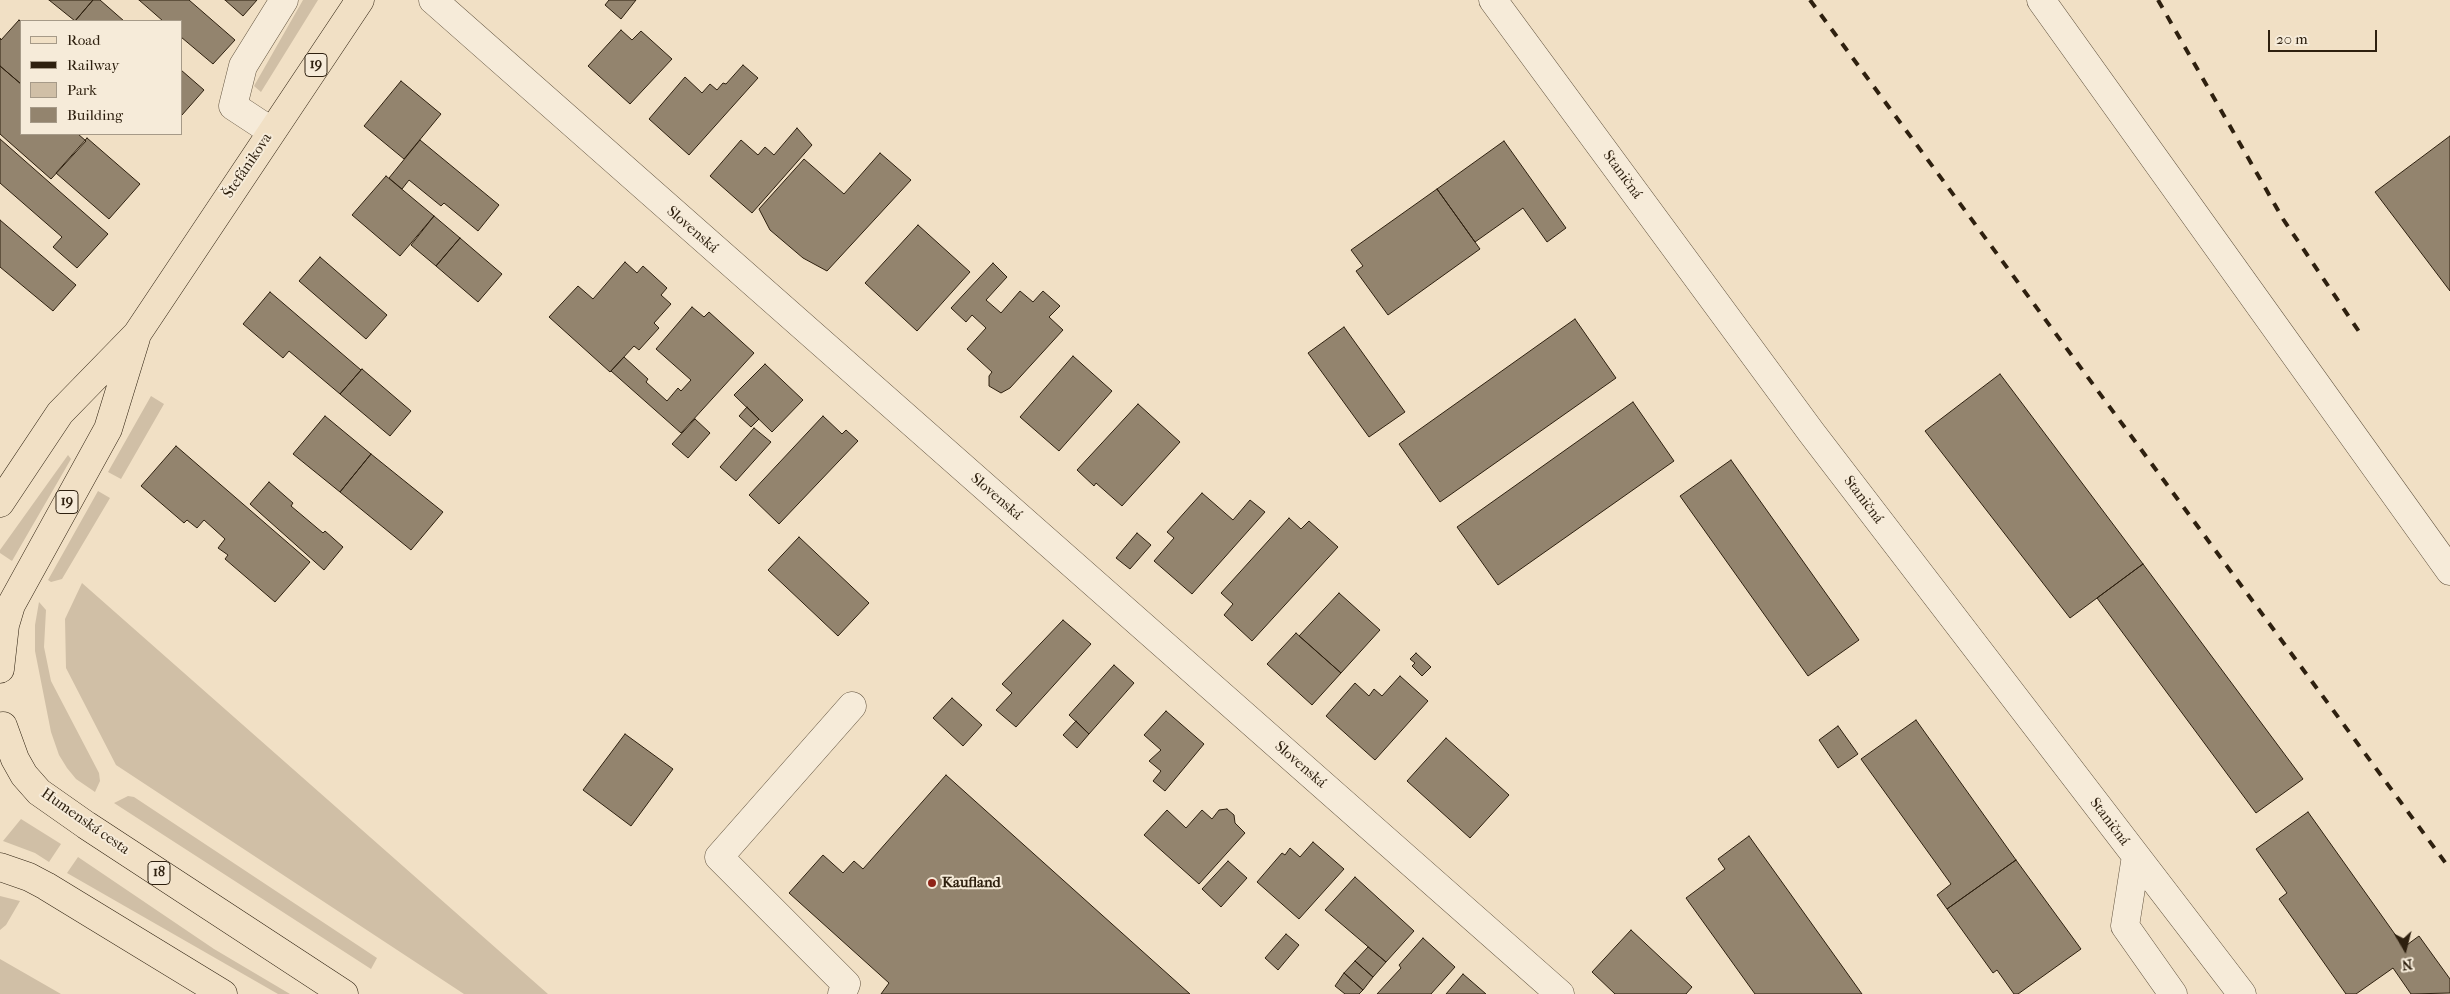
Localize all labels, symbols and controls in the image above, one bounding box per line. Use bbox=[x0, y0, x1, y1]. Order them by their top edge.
legend bbox=[20, 20, 182, 135]
scale bar bbox=[2270, 20, 2379, 52]
text: 20 m bbox=[2276, 30, 2308, 48]
text: Road bbox=[67, 31, 100, 49]
road number: 19 bbox=[305, 54, 327, 76]
text: Railway bbox=[67, 56, 119, 74]
text: Park bbox=[67, 81, 97, 99]
text: Building bbox=[67, 106, 123, 124]
street label: Štefánikova bbox=[220, 130, 276, 202]
street label: Staničná bbox=[1598, 147, 1646, 203]
street label: Slovenská bbox=[662, 203, 722, 257]
street label: Slovenská bbox=[966, 470, 1026, 524]
street label: Staničná bbox=[1839, 472, 1887, 528]
road number: 19 bbox=[56, 491, 78, 514]
street label: Slovenská bbox=[1270, 738, 1330, 792]
street label: Humenská cesta bbox=[37, 785, 133, 859]
street label: Staničná bbox=[2085, 794, 2133, 850]
road number: 18 bbox=[148, 861, 170, 884]
place label: Kaufland bbox=[942, 874, 1001, 892]
marker: Kaufland bbox=[926, 877, 938, 889]
north arrow bbox=[2380, 924, 2430, 974]
text: N bbox=[2401, 955, 2414, 974]

